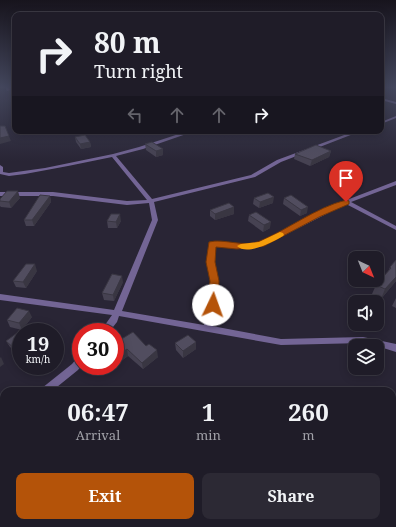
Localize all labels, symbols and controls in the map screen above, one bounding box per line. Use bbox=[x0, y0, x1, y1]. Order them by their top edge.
text: 80 m bbox=[94, 23, 161, 61]
icon: right bbox=[28, 28, 80, 80]
text: Turn right bbox=[94, 59, 183, 83]
icon: left bbox=[124, 104, 146, 126]
icon: ahead bbox=[166, 104, 188, 126]
icon: ahead bbox=[208, 104, 230, 126]
icon: right bbox=[250, 104, 272, 126]
pin bbox=[329, 161, 363, 202]
icon: arrive bbox=[335, 167, 357, 189]
north arrow bbox=[348, 251, 384, 287]
map controls bbox=[348, 251, 384, 375]
position arrow bbox=[192, 284, 234, 326]
button: sound bbox=[348, 295, 384, 331]
speed limit sign: 30 bbox=[72, 323, 124, 375]
text: 19 bbox=[27, 330, 49, 357]
button: layers bbox=[348, 339, 384, 375]
text: km/h bbox=[26, 352, 50, 366]
text: 06:47 bbox=[67, 395, 129, 428]
text: 1 bbox=[202, 395, 215, 428]
text: 260 bbox=[288, 395, 329, 428]
text: Arrival bbox=[76, 426, 120, 444]
text: min bbox=[196, 426, 221, 444]
text: m bbox=[302, 426, 315, 444]
button: Exit bbox=[16, 473, 194, 519]
button: Share bbox=[202, 473, 380, 519]

